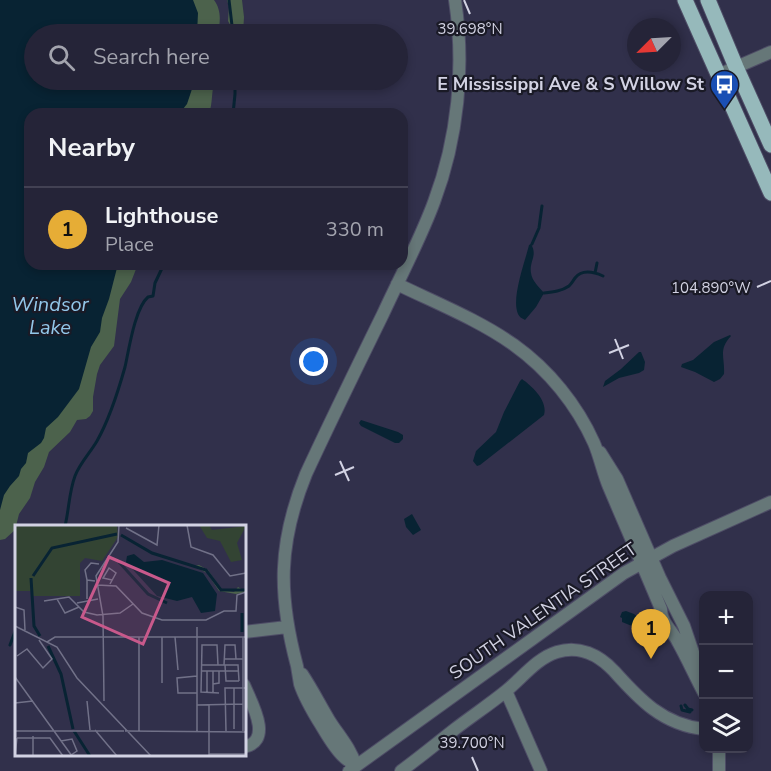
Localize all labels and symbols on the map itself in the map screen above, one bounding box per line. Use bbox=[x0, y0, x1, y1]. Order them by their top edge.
north arrow bbox=[627, 18, 681, 72]
text: 39.698°N bbox=[437, 19, 503, 39]
bus stop icon: E Mississippi Ave & S Willow St bbox=[709, 68, 741, 110]
place label: E Mississippi Ave & S Willow St bbox=[437, 72, 704, 96]
text: 104.890°W bbox=[671, 278, 751, 298]
water label: Windsor Lake bbox=[11, 291, 90, 341]
your location bbox=[299, 347, 328, 376]
inset map bbox=[15, 525, 246, 756]
street label: SOUTH VALENTIA STREET bbox=[444, 537, 642, 685]
pin: 1 bbox=[632, 610, 670, 659]
text: 39.700°N bbox=[439, 733, 505, 753]

